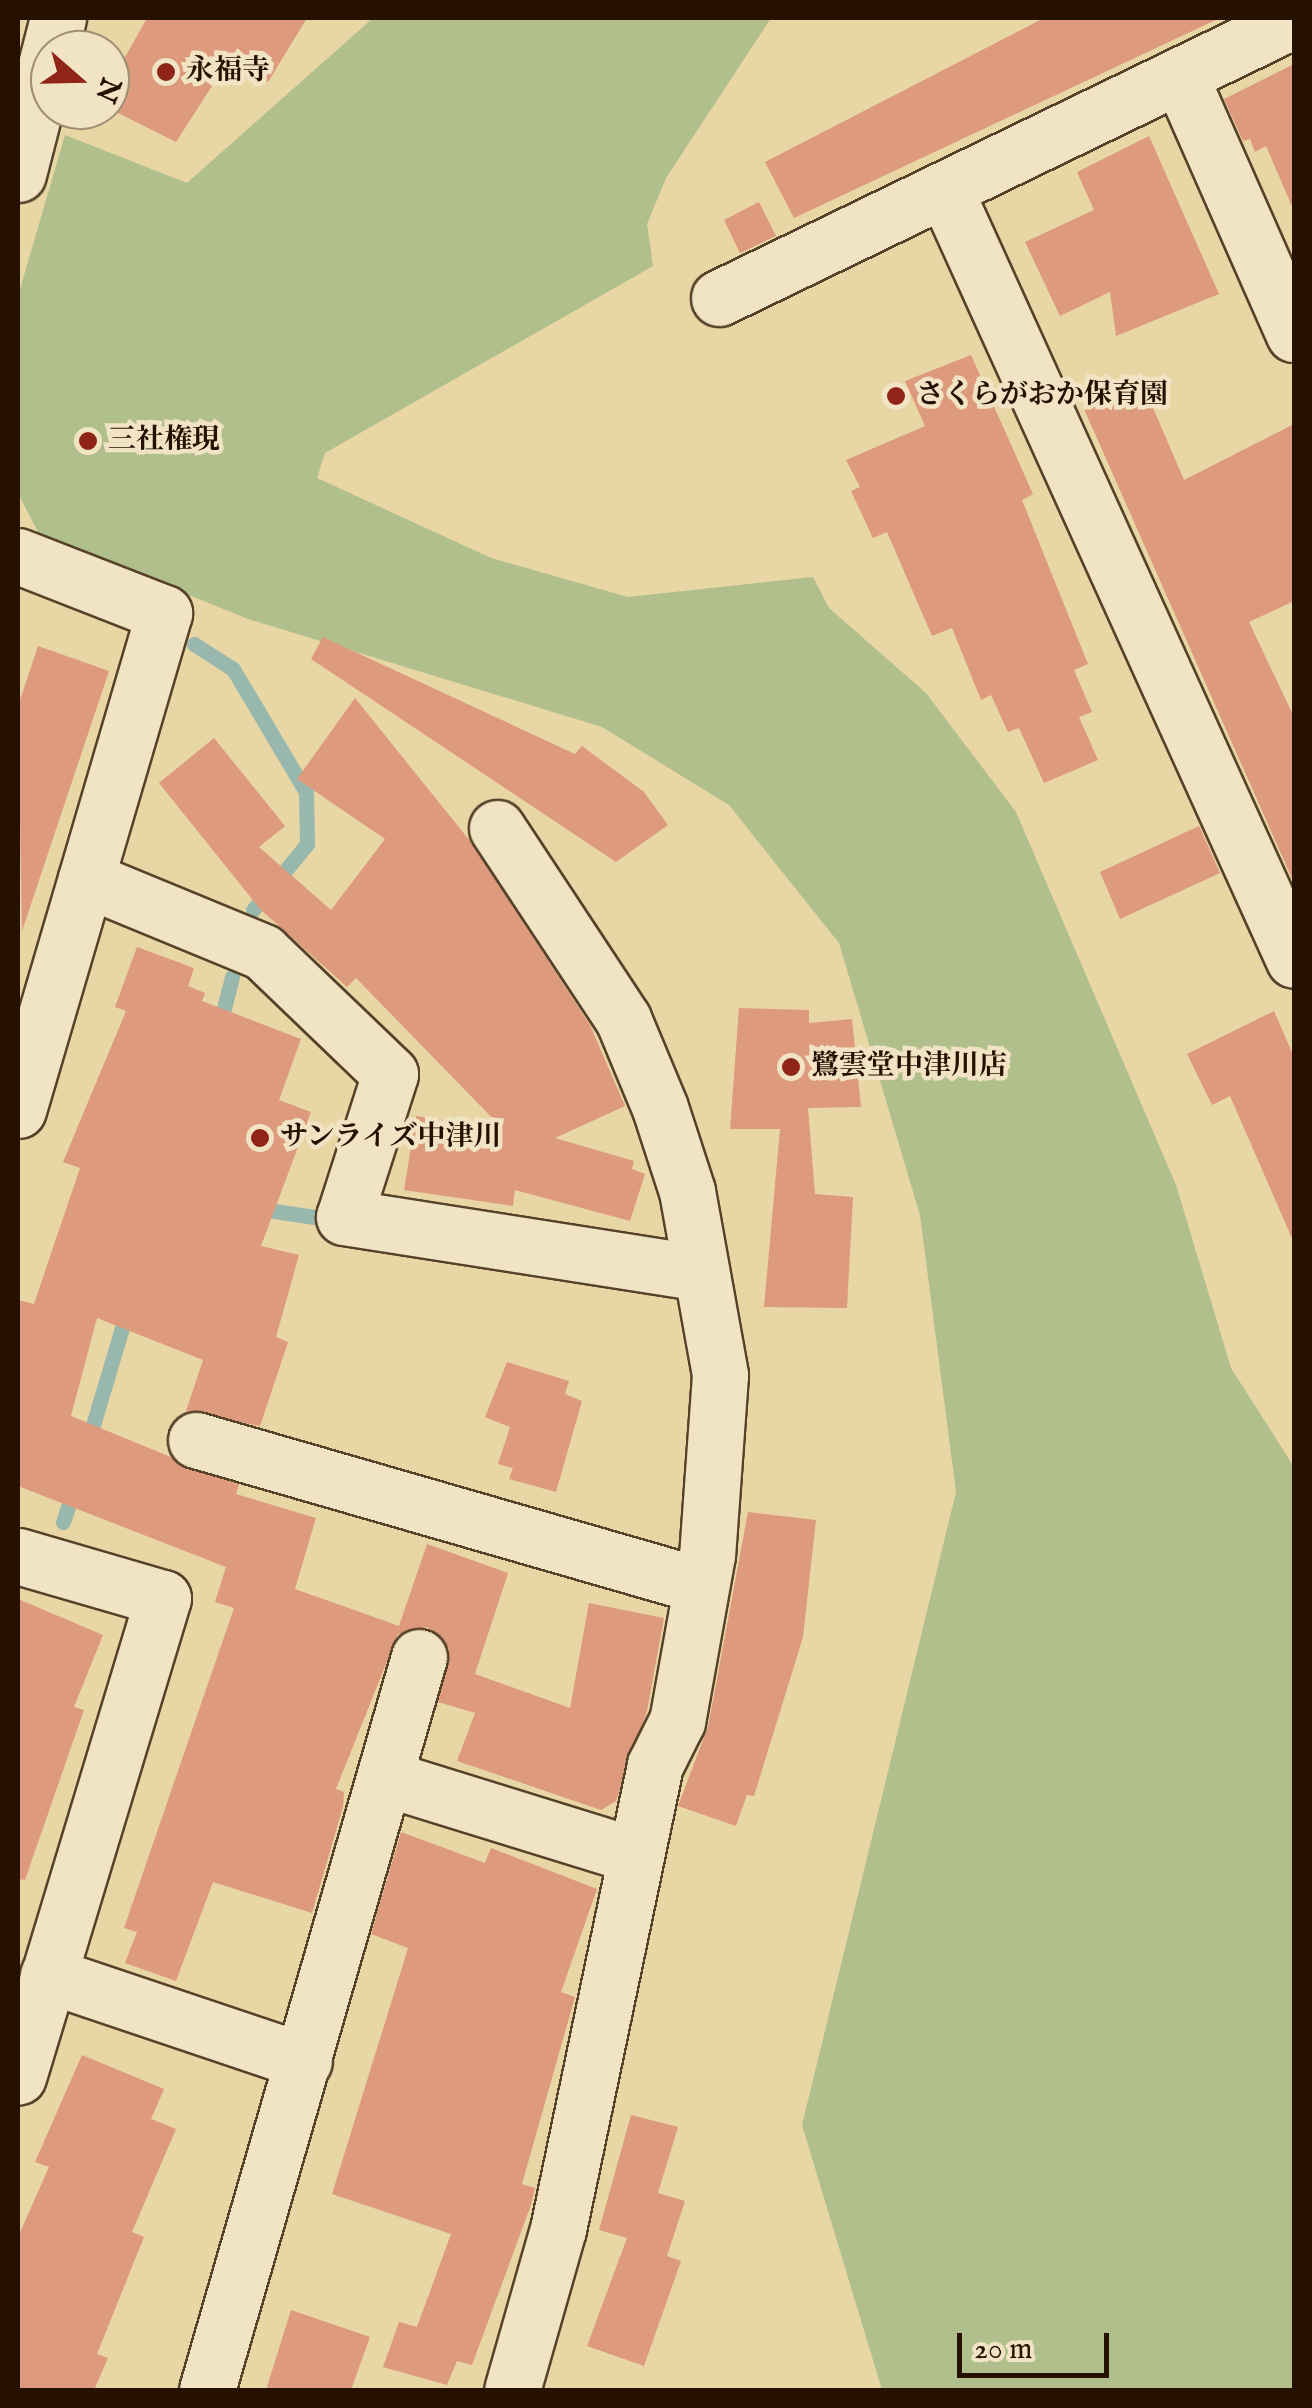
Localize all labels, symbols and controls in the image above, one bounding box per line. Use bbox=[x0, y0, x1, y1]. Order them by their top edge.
north arrow bbox=[30, 30, 130, 130]
place label: 永福寺 bbox=[186, 55, 270, 89]
marker: 永福寺 bbox=[155, 61, 177, 83]
text: N bbox=[86, 72, 127, 107]
place label: さくらがおか保育園 bbox=[916, 379, 1168, 413]
marker: さくらがおか保育園 bbox=[885, 385, 907, 407]
place label: 三社権現 bbox=[108, 424, 220, 458]
marker: 三社権現 bbox=[77, 430, 99, 452]
place label: 鷺雲堂中津川店 bbox=[811, 1050, 1007, 1084]
marker: 鷺雲堂中津川店 bbox=[780, 1056, 802, 1078]
place label: サンライズ中津川 bbox=[280, 1121, 504, 1155]
marker: サンライズ中津川 bbox=[249, 1127, 271, 1149]
scale bar bbox=[962, 2313, 1114, 2375]
text: 20 m bbox=[974, 2331, 1033, 2369]

